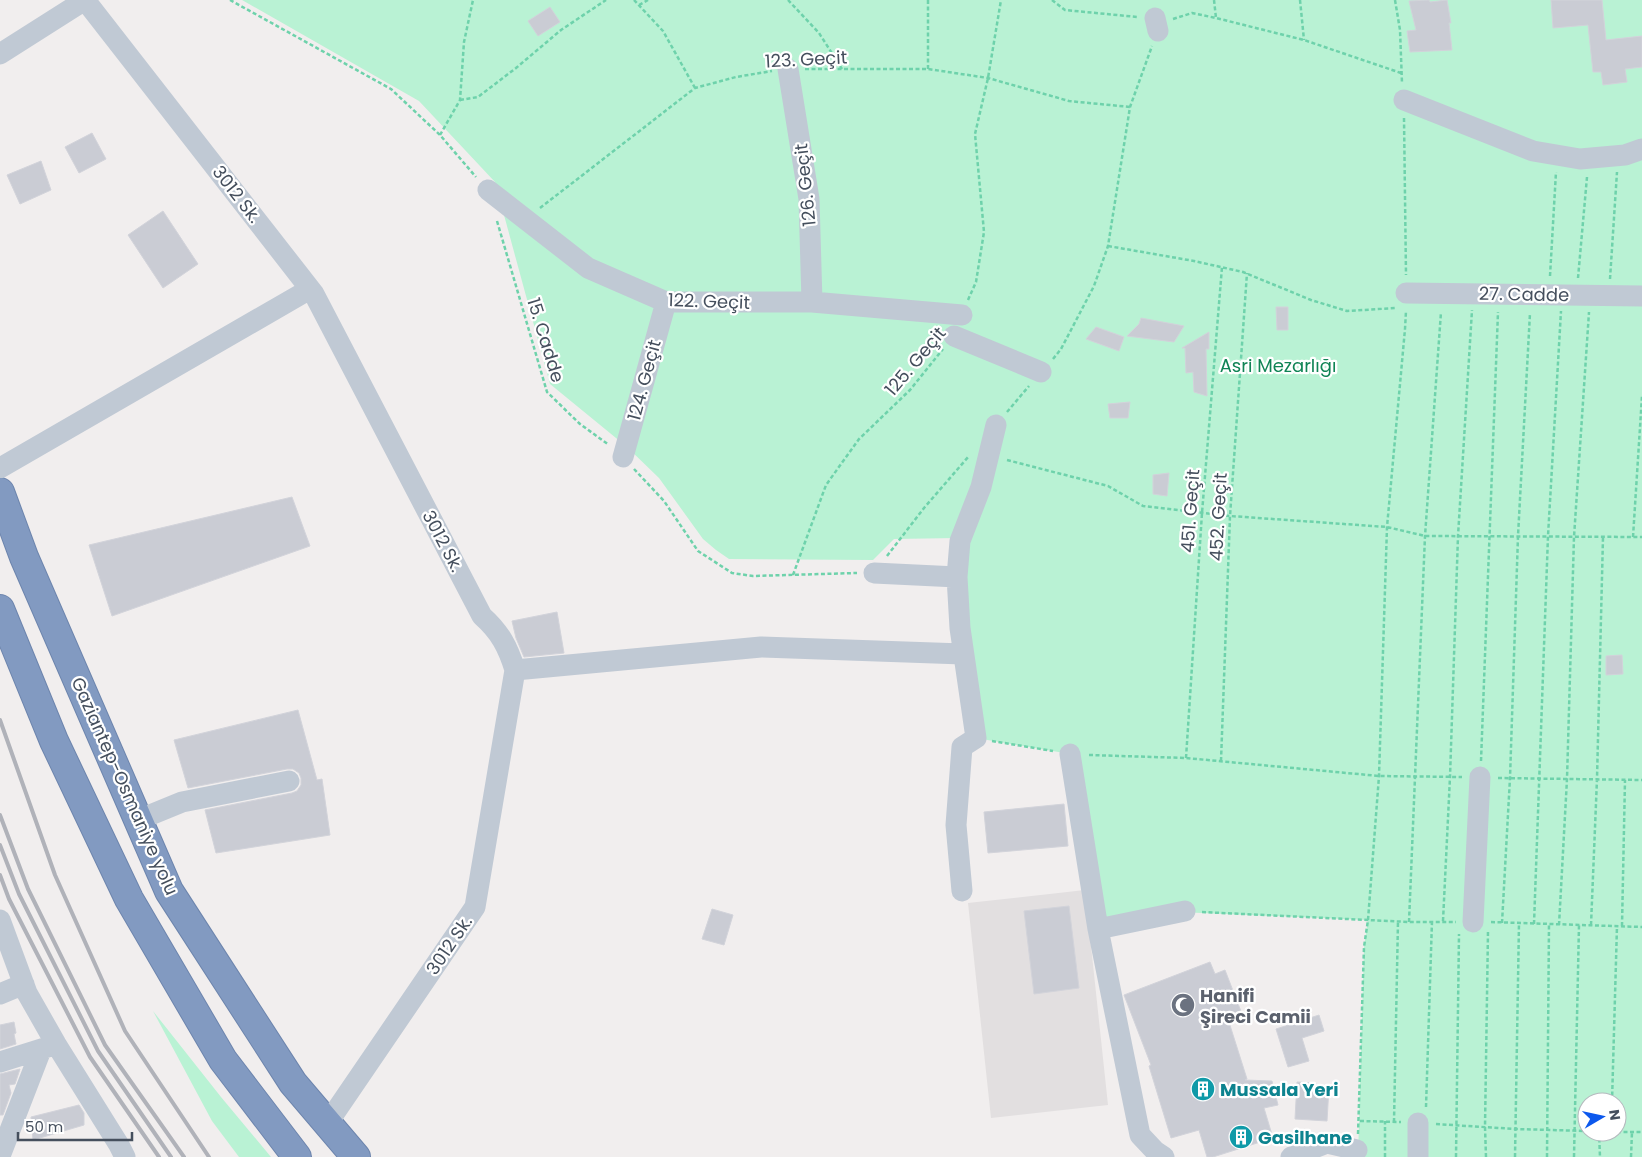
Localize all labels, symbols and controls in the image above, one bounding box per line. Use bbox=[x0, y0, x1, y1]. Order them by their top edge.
street label: 123. Geçit bbox=[764, 44, 848, 74]
street label: 126. Geçit bbox=[788, 142, 822, 228]
street label: 3012 Sk. bbox=[207, 160, 267, 228]
street label: 27. Cadde bbox=[1479, 281, 1569, 307]
street label: 122. Geçit bbox=[668, 287, 750, 315]
street label: 15. Cadde bbox=[521, 295, 571, 385]
street label: 125. Geçit bbox=[879, 321, 951, 401]
street label: 124. Geçit bbox=[621, 337, 667, 423]
park label: Asri Mezarlığı bbox=[1220, 353, 1336, 378]
street label: 451. Geçit bbox=[1175, 468, 1205, 554]
street label: 452. Geçit bbox=[1203, 472, 1233, 562]
street label: 3012 Sk. bbox=[416, 506, 470, 576]
street label: Gaziantep-Osmaniye yolu bbox=[66, 673, 184, 899]
street label: 3012 Sk. bbox=[420, 910, 478, 980]
place label: Hanifi Şireci Camii bbox=[1200, 983, 1311, 1029]
mosque icon: Hanifi Şireci Camii bbox=[1170, 992, 1196, 1018]
building icon: Mussala Yeri bbox=[1190, 1076, 1216, 1102]
place label: Mussala Yeri bbox=[1220, 1077, 1339, 1102]
north arrow bbox=[1577, 1092, 1627, 1142]
text: N bbox=[1604, 1108, 1626, 1122]
scale bar bbox=[18, 1110, 131, 1142]
text: 50 m bbox=[25, 1116, 63, 1137]
building icon: Gasilhane bbox=[1228, 1124, 1254, 1150]
place label: Gasilhane bbox=[1258, 1125, 1352, 1150]

